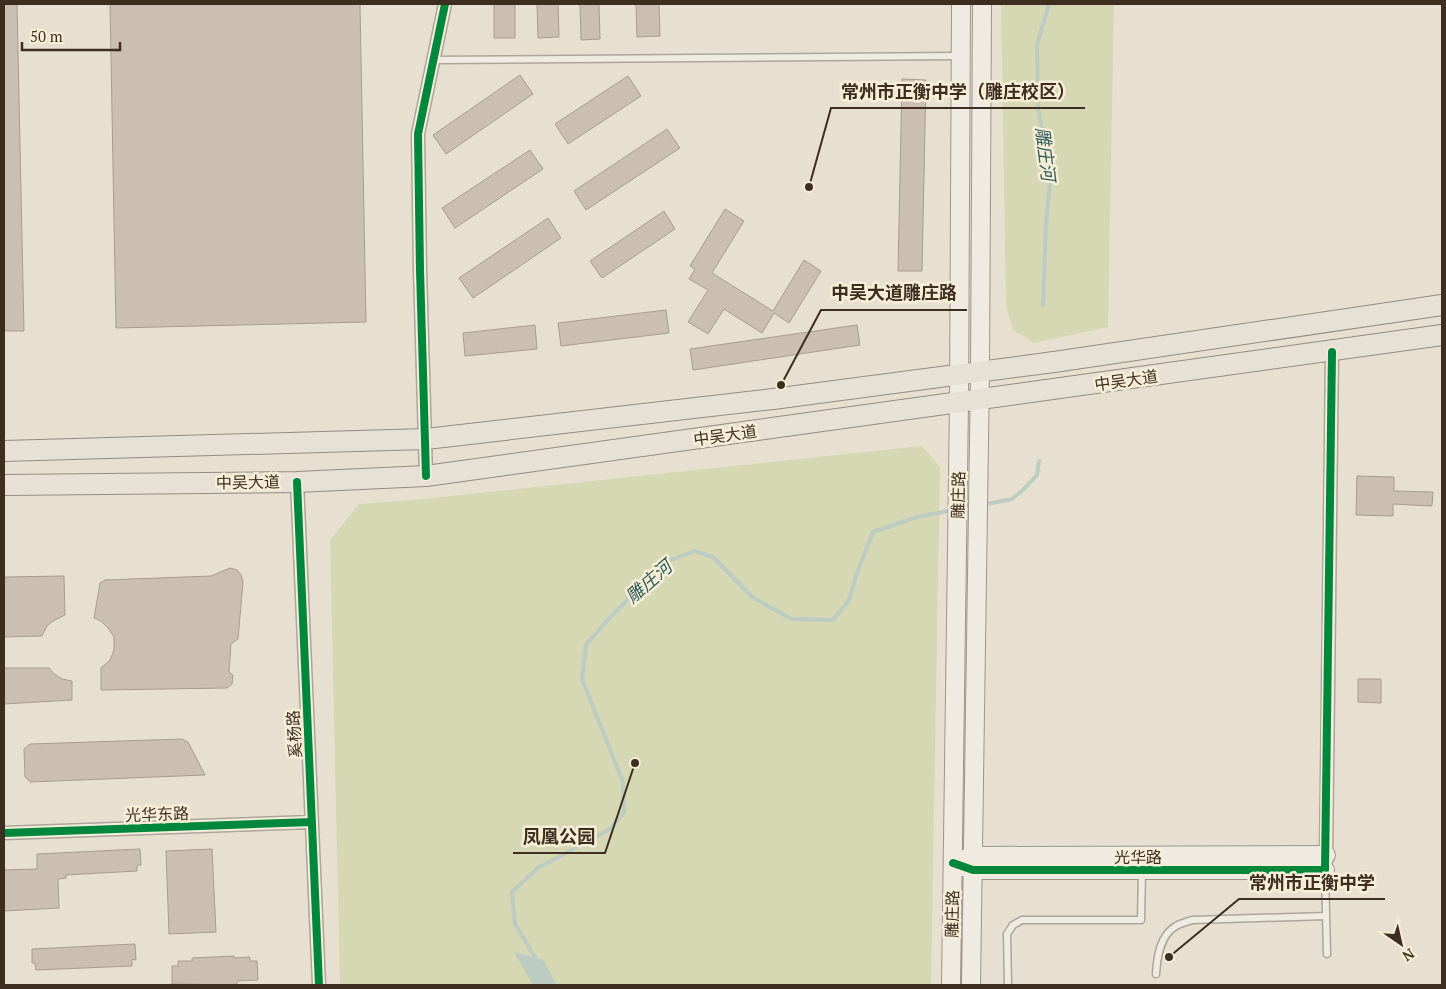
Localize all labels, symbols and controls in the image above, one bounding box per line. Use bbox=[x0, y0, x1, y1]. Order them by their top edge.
scale bar bbox=[22, 20, 120, 52]
text: 50 m bbox=[30, 26, 63, 46]
callout: 常州市正衡中学（雕庄校区） bbox=[831, 75, 1085, 108]
text: 常州市正衡中学（雕庄校区） bbox=[841, 79, 1075, 103]
water label: 雕庄河 bbox=[1031, 126, 1062, 185]
callout: 中吴大道雕庄路 bbox=[821, 277, 967, 310]
text: 中吴大道雕庄路 bbox=[831, 280, 957, 304]
street label: 中吴大道 bbox=[1093, 365, 1159, 395]
street label: 中吴大道 bbox=[692, 420, 758, 450]
street label: 中吴大道 bbox=[216, 470, 280, 494]
street label: 雕庄路 bbox=[947, 471, 969, 519]
water label: 雕庄河 bbox=[620, 553, 679, 608]
street label: 奚杨路 bbox=[282, 709, 306, 759]
street label: 光华东路 bbox=[125, 802, 189, 826]
callout: 凤凰公园 bbox=[513, 820, 605, 853]
text: 凤凰公园 bbox=[523, 824, 595, 848]
street label: 光华路 bbox=[1114, 846, 1162, 868]
callout: 常州市正衡中学 bbox=[1239, 866, 1385, 899]
text: 常州市正衡中学 bbox=[1249, 870, 1375, 894]
street label: 雕庄路 bbox=[941, 890, 963, 938]
north arrow bbox=[1376, 919, 1426, 969]
text: N bbox=[1399, 944, 1418, 966]

